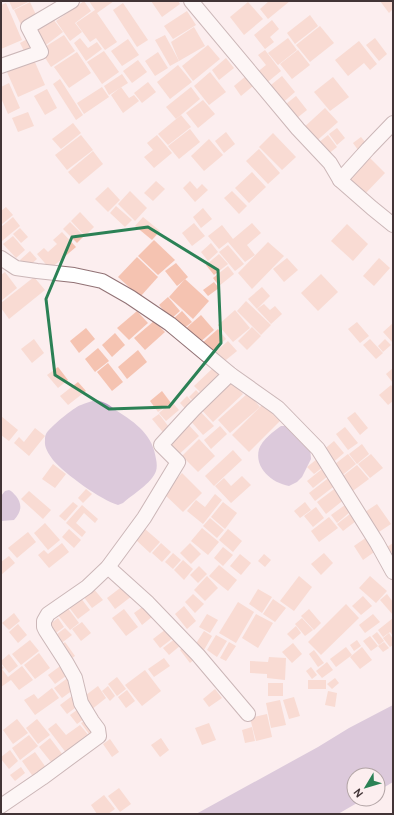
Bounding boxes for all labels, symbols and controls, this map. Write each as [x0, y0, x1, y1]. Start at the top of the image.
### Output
north arrow [346, 767, 386, 807]
text: N [351, 785, 367, 800]

